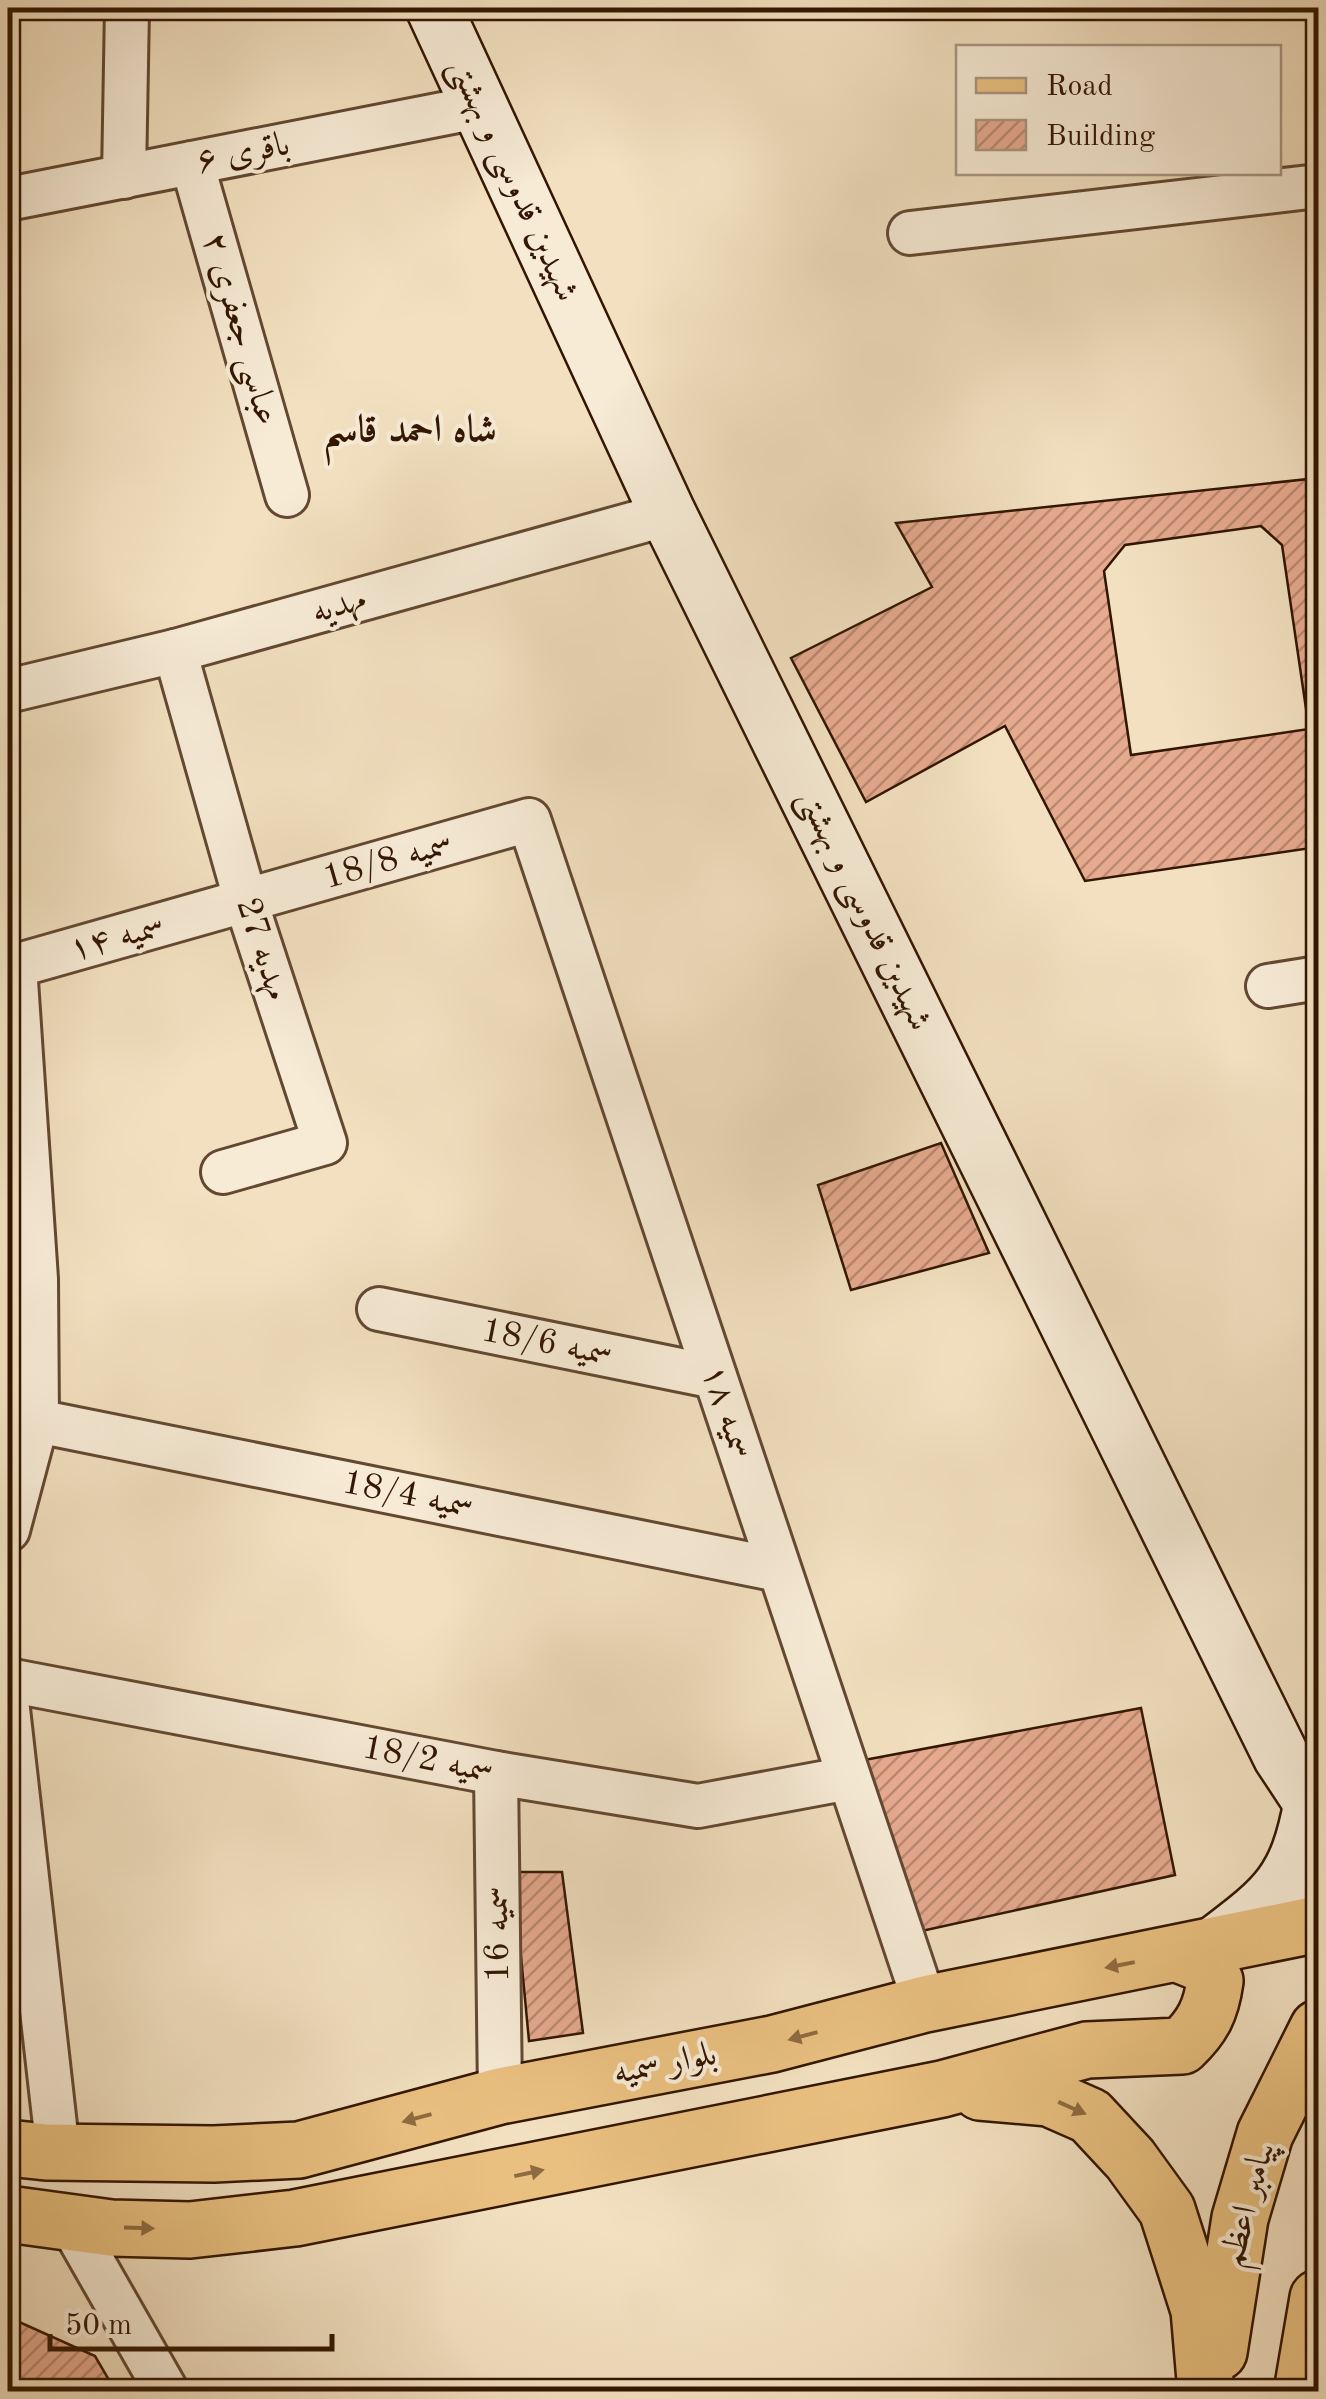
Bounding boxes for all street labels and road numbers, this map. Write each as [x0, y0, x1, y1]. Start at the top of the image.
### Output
street label: شهیدین قدوسی و بهشتی [437, 53, 585, 309]
street label: ۶ باقری [194, 127, 293, 181]
street label: عباسی جعفری ۲ [191, 229, 284, 431]
street label: مهدیه [308, 582, 371, 633]
street label: شهیدین قدوسی و بهشتی [786, 784, 938, 1038]
street label: سمیه 18/8 [319, 826, 457, 896]
street label: مهدیه 27 [226, 894, 295, 1005]
street label: سمیه ۱۴ [66, 909, 168, 967]
street label: سمیه 18/6 [479, 1313, 615, 1373]
street label: سمیه ۱۸ [695, 1360, 759, 1464]
street label: سمیه 18/4 [340, 1465, 476, 1525]
street label: سمیه 18/2 [360, 1730, 496, 1790]
street label: سمیه 16 [480, 1885, 516, 1983]
street label: بلوار سمیه [610, 2037, 720, 2092]
street label: پیامبر اعظم [1214, 2137, 1294, 2274]

